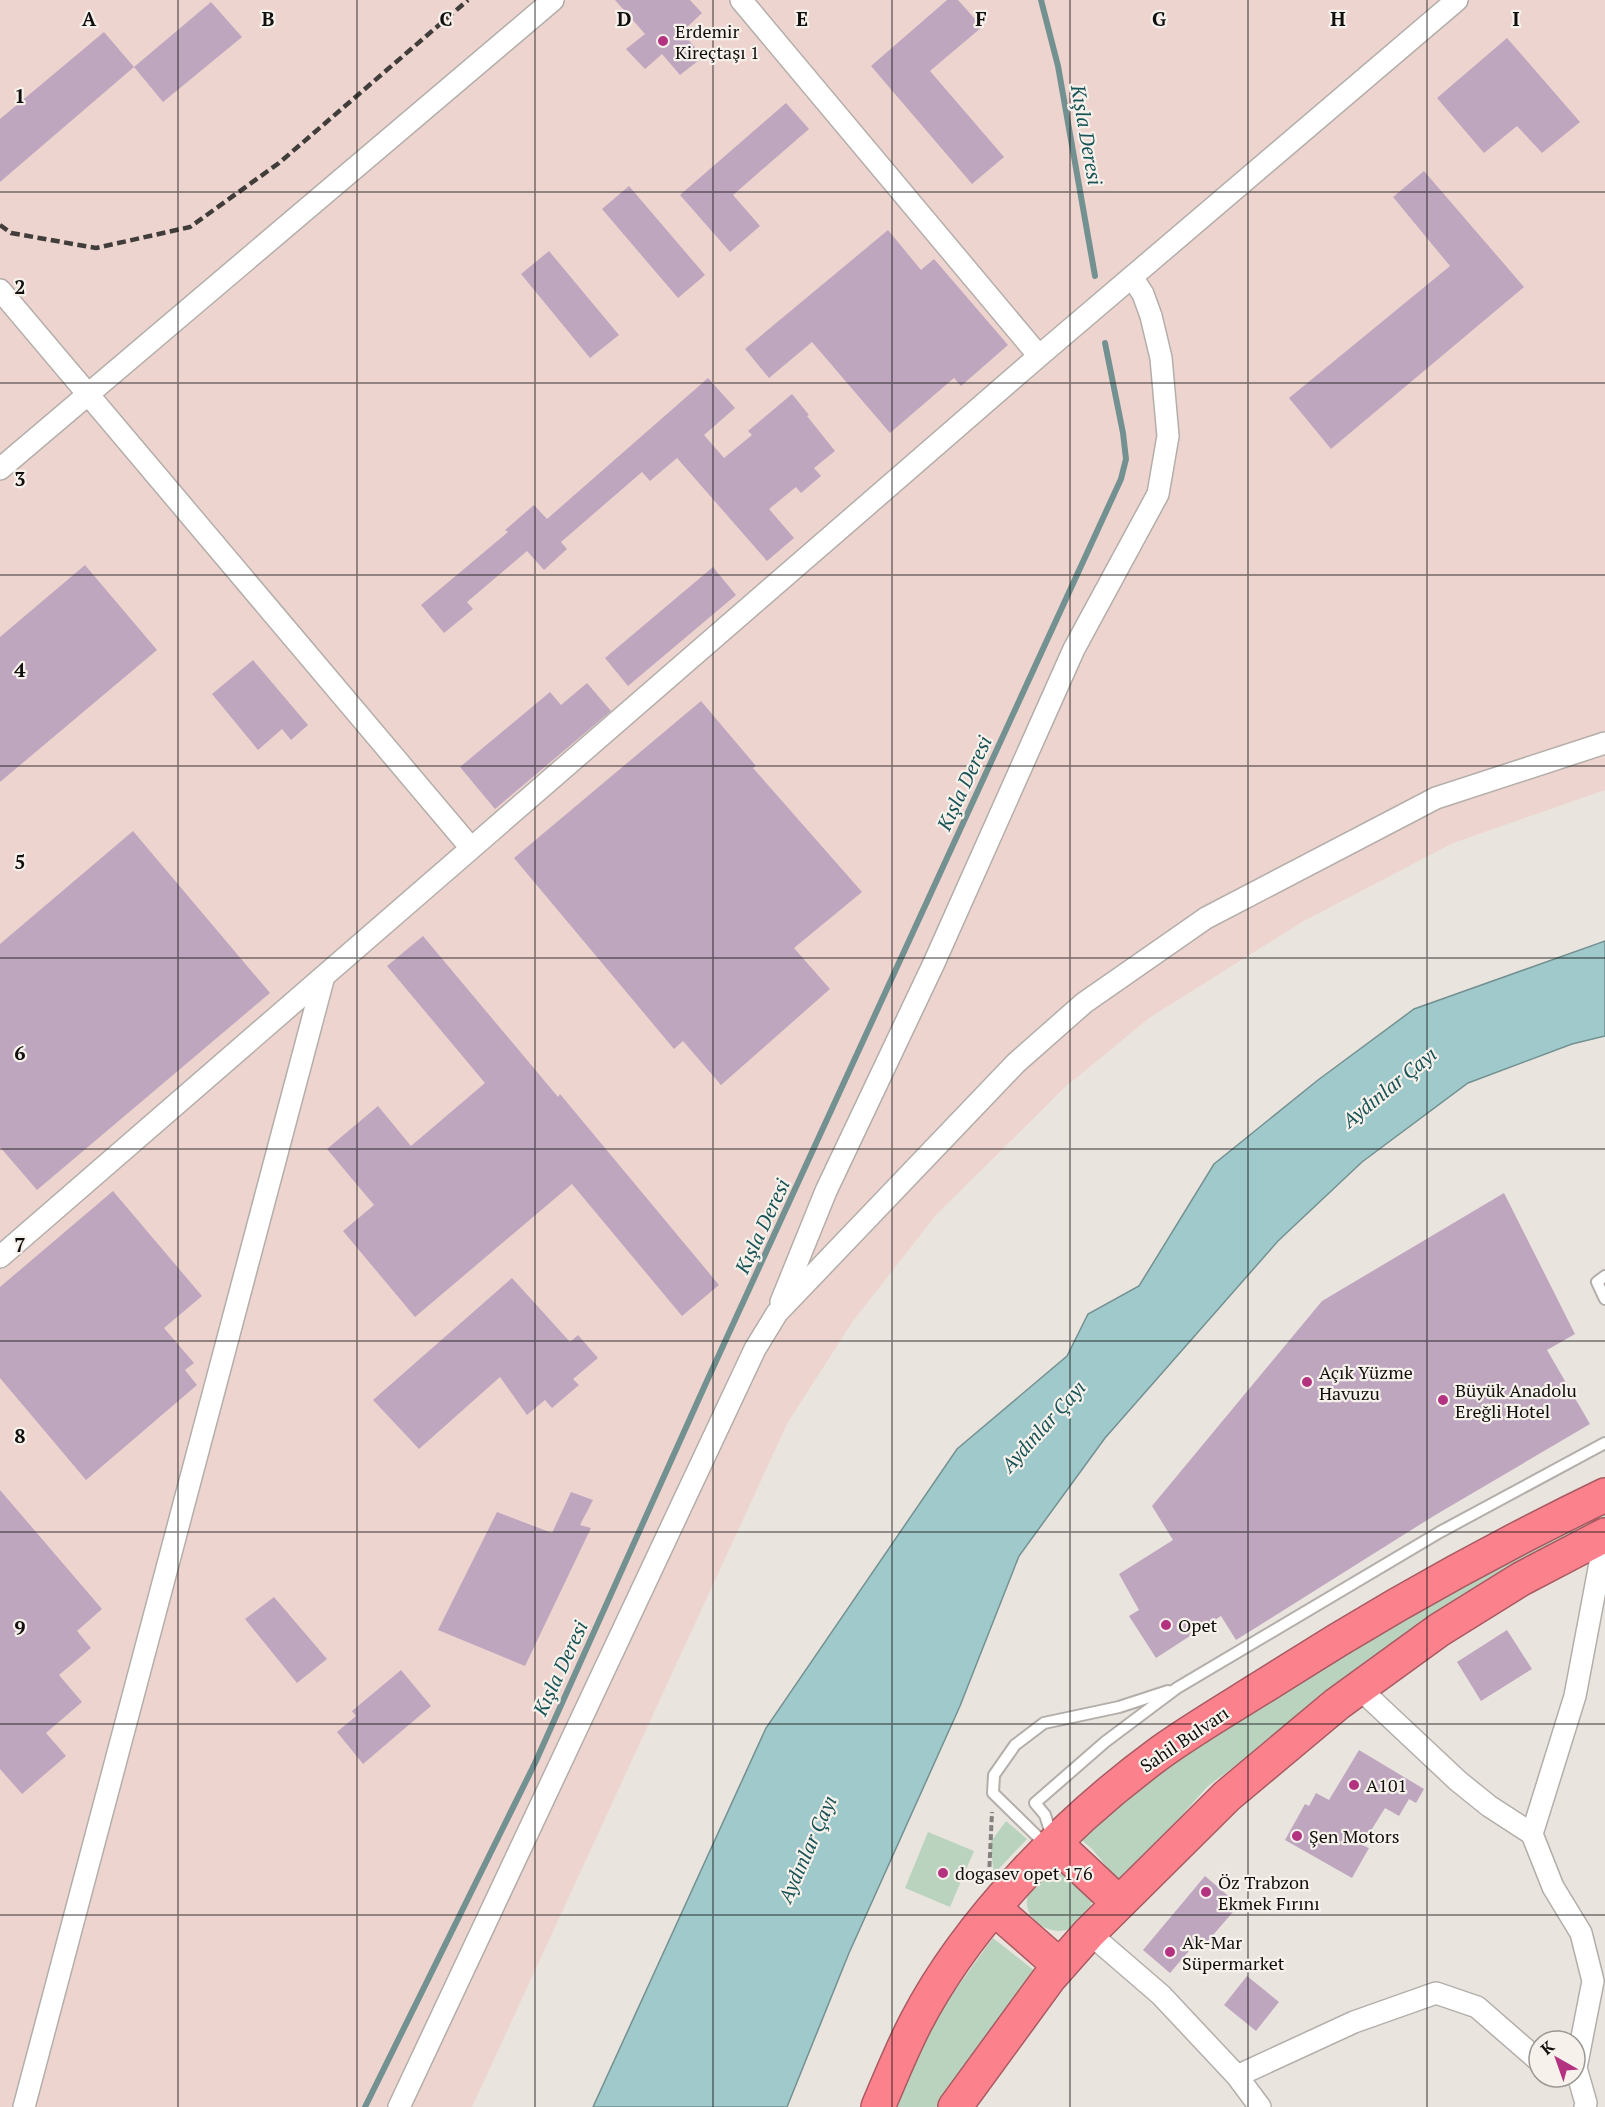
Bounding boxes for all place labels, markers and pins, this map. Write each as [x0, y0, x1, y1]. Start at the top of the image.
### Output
place label: Erdemir Kireçtaşı 1 [675, 19, 760, 64]
marker: Erdemir Kireçtaşı 1 [656, 34, 670, 48]
place label: Açık Yüzme Havuzu [1319, 1360, 1413, 1405]
marker: Açık Yüzme Havuzu [1300, 1375, 1314, 1389]
place label: Büyük Anadolu Ereğli Hotel [1455, 1378, 1577, 1423]
marker: Büyük Anadolu Ereğli Hotel [1436, 1393, 1450, 1407]
place label: Opet [1178, 1613, 1218, 1637]
marker: Opet [1159, 1618, 1173, 1632]
place label: A101 [1366, 1773, 1407, 1797]
marker: A101 [1347, 1778, 1361, 1792]
place label: Şen Motors [1309, 1824, 1399, 1848]
marker: Şen Motors [1290, 1829, 1304, 1843]
place label: dogasev opet 176 [955, 1861, 1093, 1885]
marker: dogasev opet 176 [936, 1866, 950, 1880]
place label: Öz Trabzon Ekmek Fırını [1218, 1870, 1320, 1915]
marker: Öz Trabzon Ekmek Fırını [1199, 1885, 1213, 1899]
place label: Ak-Mar Süpermarket [1182, 1930, 1285, 1975]
marker: Ak-Mar Süpermarket [1163, 1945, 1177, 1959]

